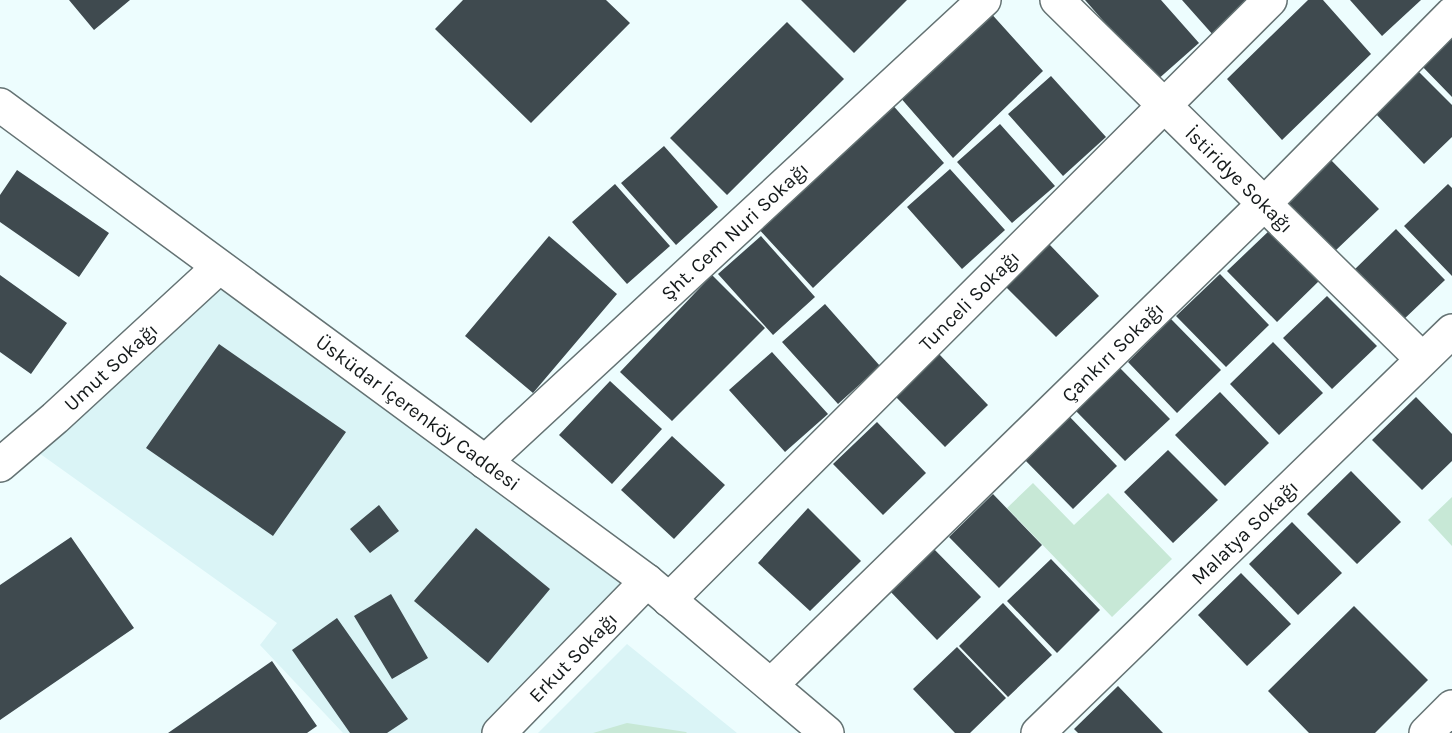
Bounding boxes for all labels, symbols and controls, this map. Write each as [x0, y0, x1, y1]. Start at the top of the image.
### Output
street label: İstiridye Sokağı [1181, 122, 1298, 237]
street label: Şht. Cem Nuri Sokağı [656, 157, 813, 305]
street label: Tunceli Sokağı [914, 246, 1024, 355]
street label: Çankırı Sokağı [1057, 297, 1168, 407]
street label: Umut Sokağı [59, 318, 162, 415]
street label: Üsküdar İçerenköy Caddesi [311, 330, 525, 495]
street label: Malatya Sokağı [1186, 475, 1303, 589]
street label: Erkut Sokağı [524, 607, 622, 707]

